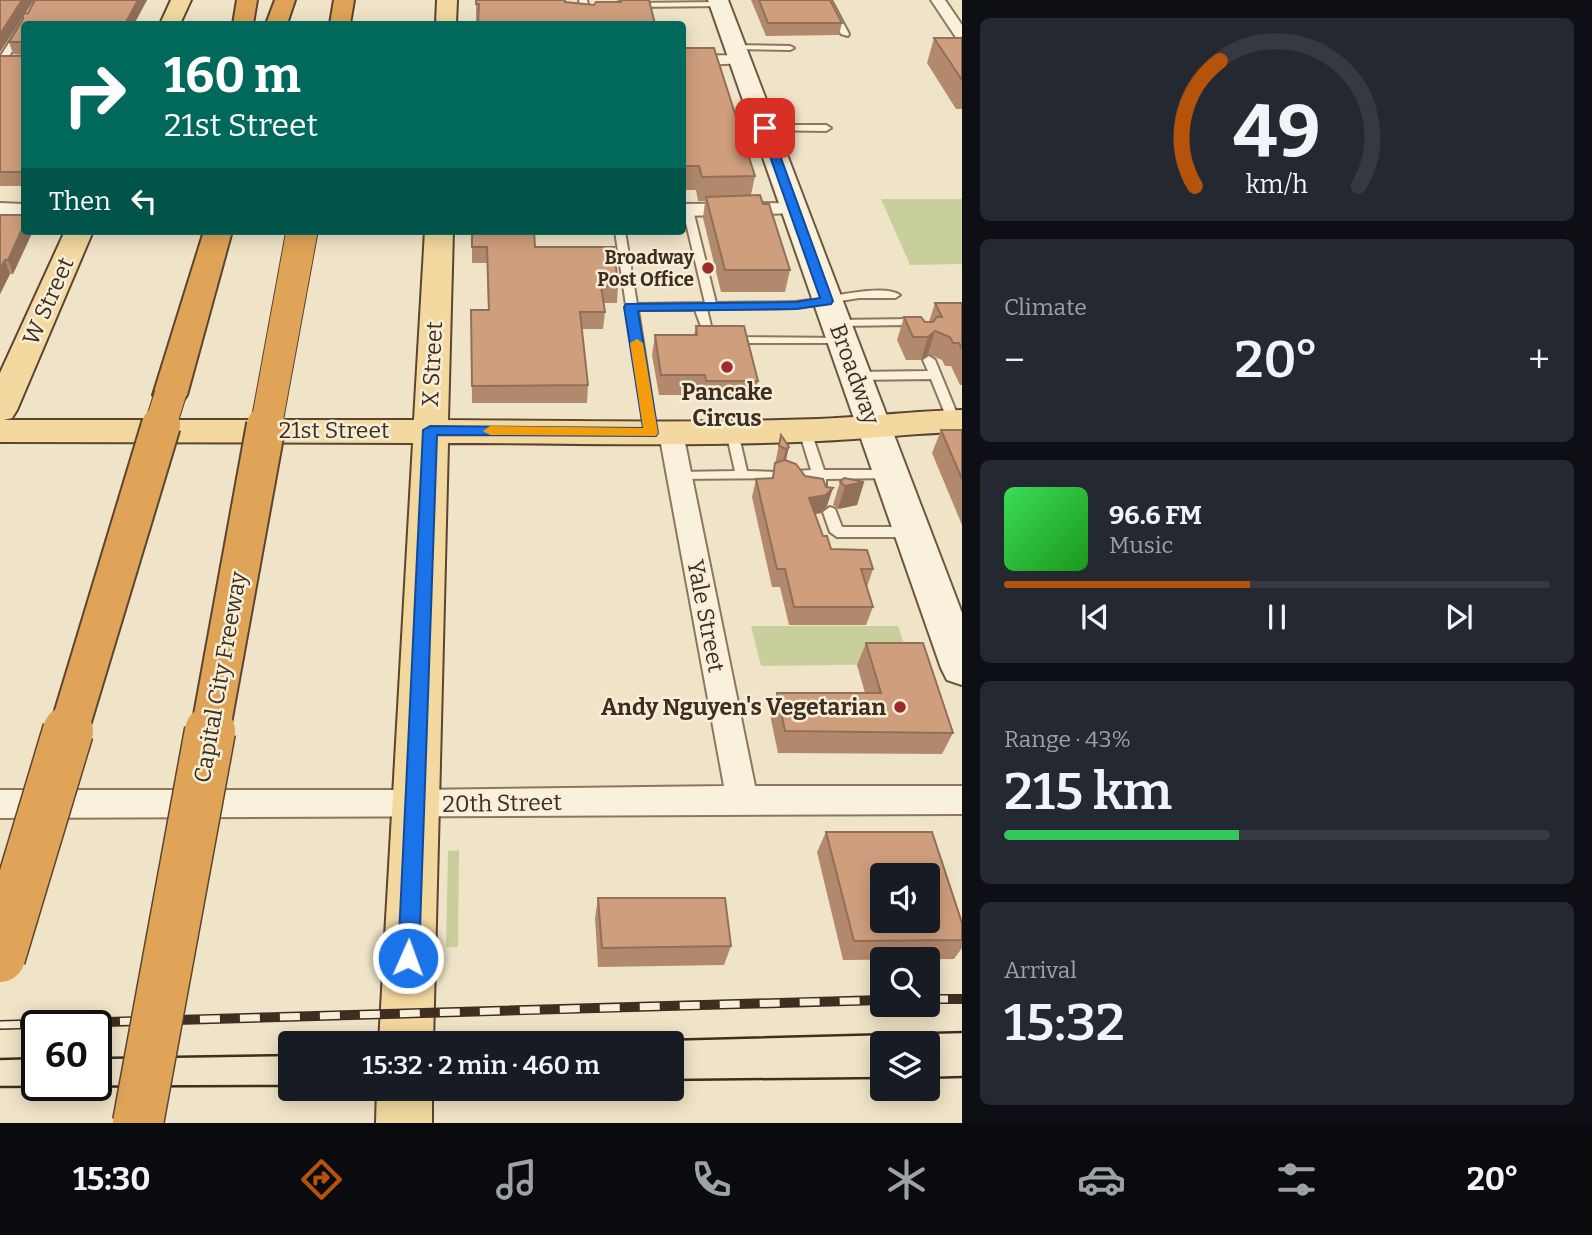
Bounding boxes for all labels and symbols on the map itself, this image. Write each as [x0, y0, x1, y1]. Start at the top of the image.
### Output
pin [735, 98, 795, 158]
place label: Broadway Post Office [597, 246, 694, 291]
street label: W Street [16, 253, 80, 349]
marker: Broadway Post Office [700, 260, 716, 276]
street label: Broadway [824, 320, 886, 429]
street label: X Street [416, 321, 448, 407]
marker: Pancake Circus [719, 359, 735, 375]
place label: Pancake Circus [681, 378, 773, 432]
street label: 21st Street [279, 416, 389, 444]
street label: Yale Street [681, 557, 731, 675]
street label: Capital City Freeway [188, 568, 253, 785]
place label: Andy Nguyen's Vegetarian [601, 693, 886, 721]
marker: Andy Nguyen's Vegetarian [892, 699, 908, 715]
street label: 20th Street [442, 788, 562, 818]
position arrow [371, 921, 445, 995]
speed limit sign: 60 [21, 1010, 112, 1101]

